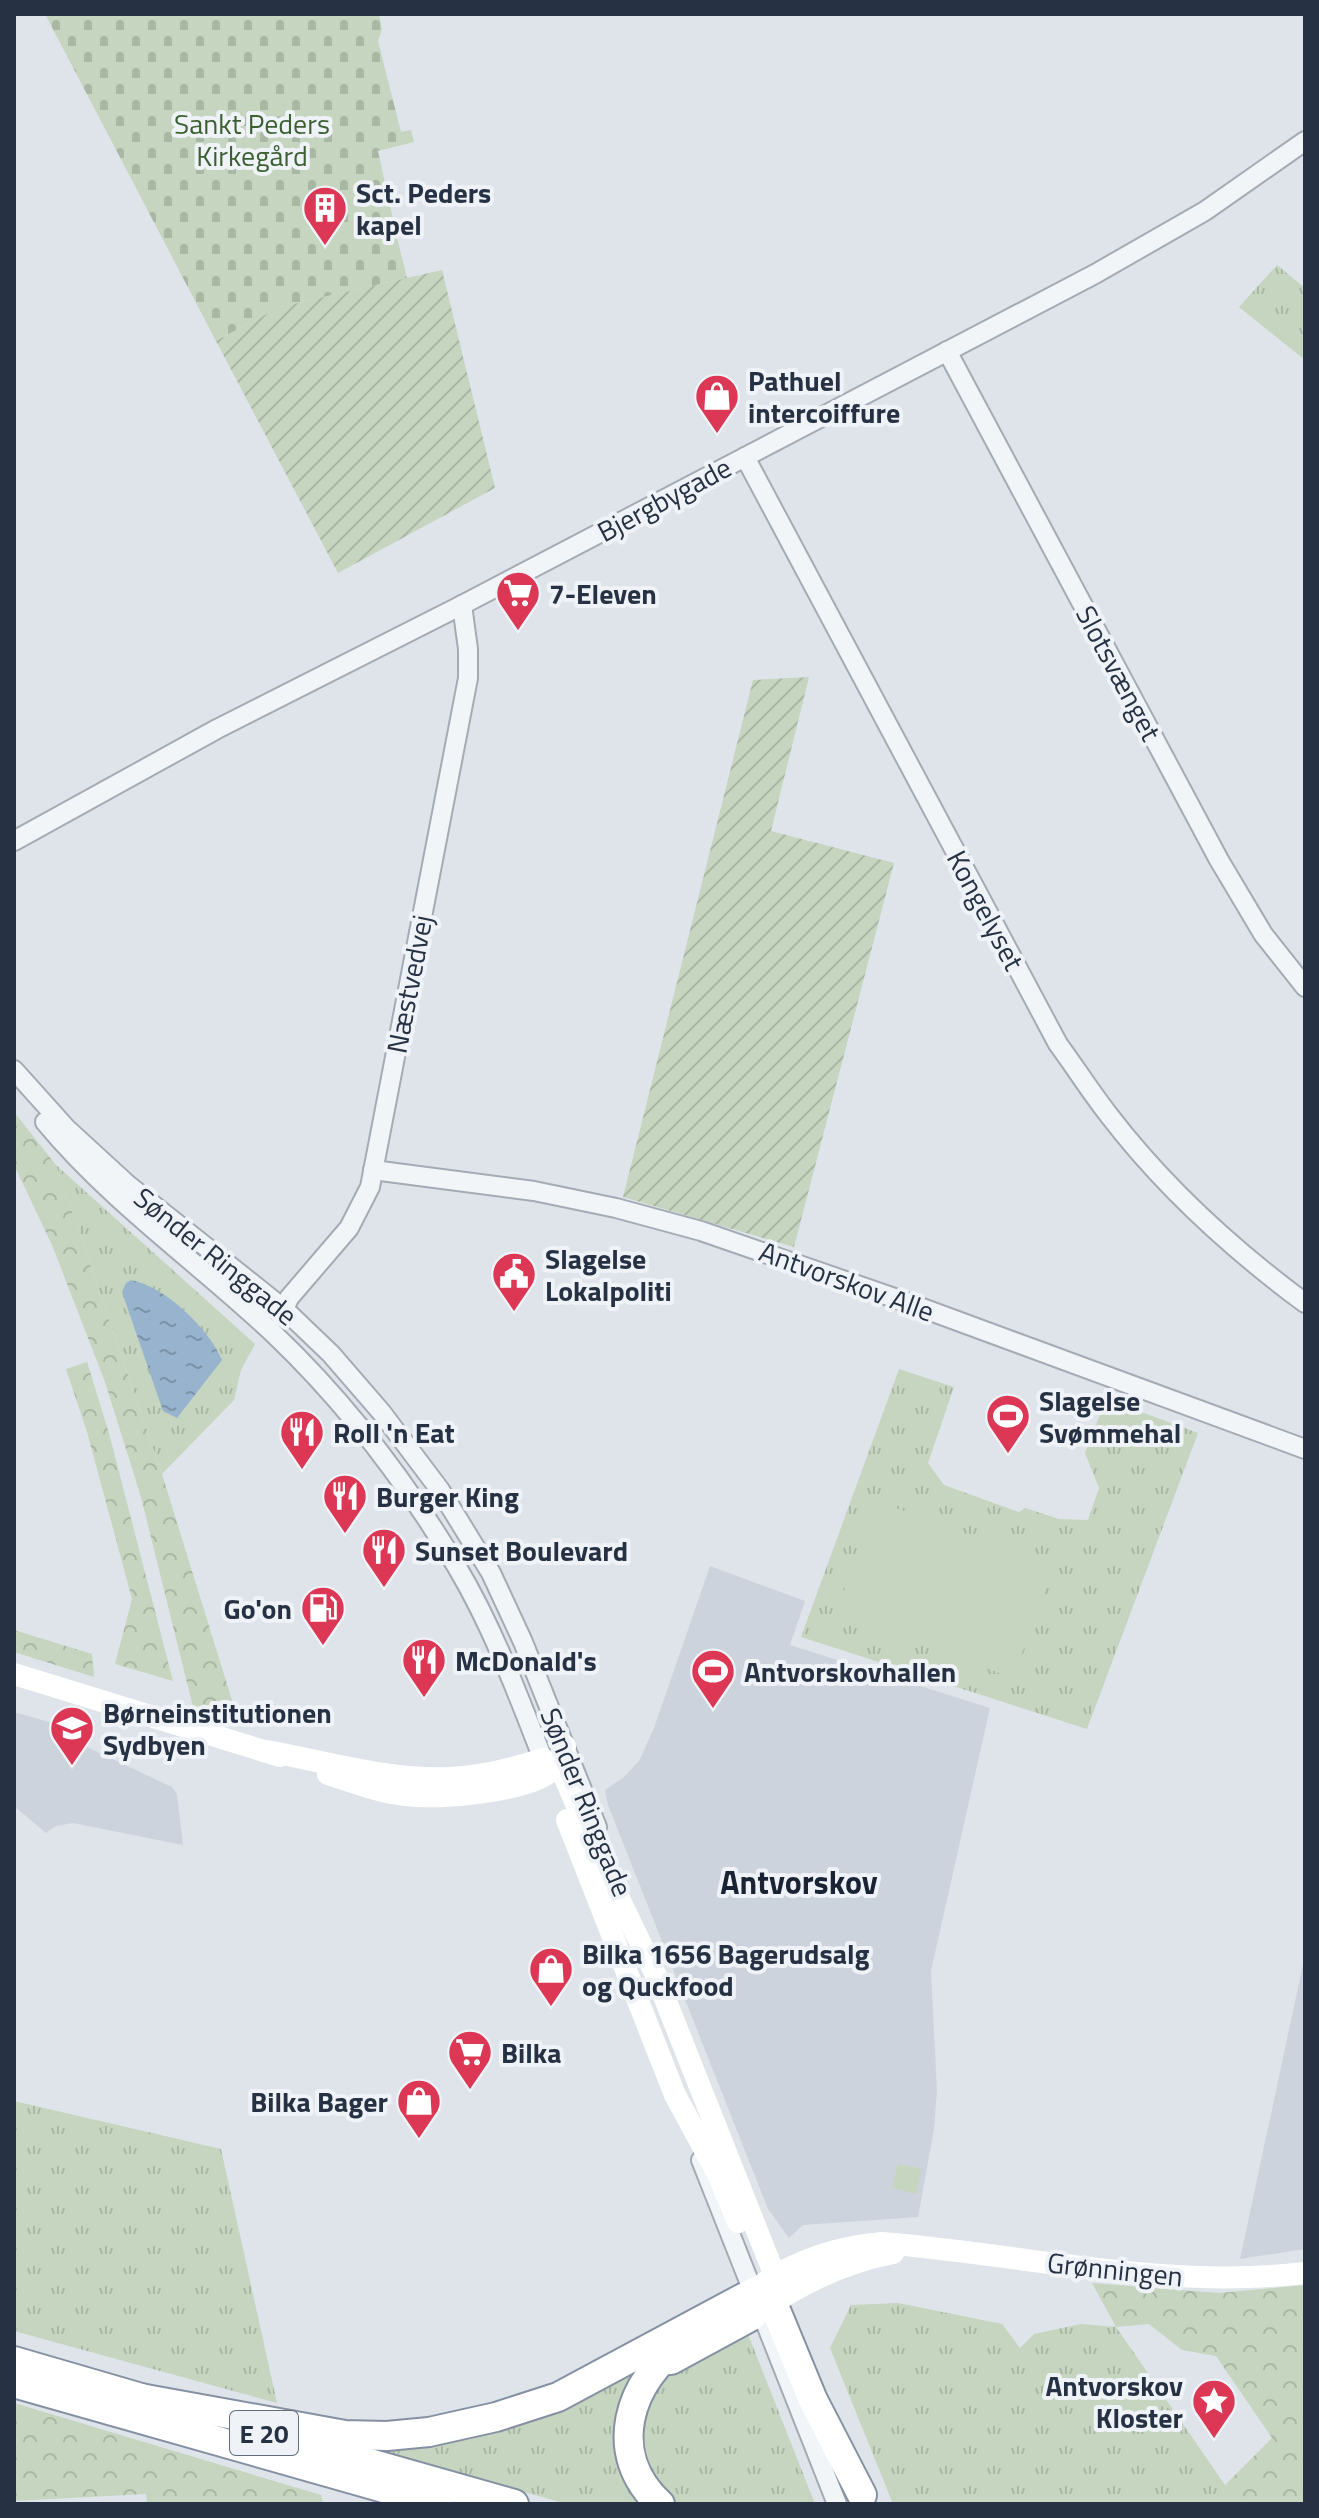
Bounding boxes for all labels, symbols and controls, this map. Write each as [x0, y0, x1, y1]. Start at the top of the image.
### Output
park label: Sankt Peders Kirkegård [174, 102, 330, 177]
place label: Sct. Peders kapel [356, 171, 491, 246]
building icon: Sct. Peders kapel [301, 184, 349, 247]
place label: Pathuel intercoiffure [748, 359, 900, 434]
shop icon: Pathuel intercoiffure [693, 372, 741, 435]
street label: Bjergbygade [589, 446, 739, 552]
supermarket icon: 7-Eleven [494, 569, 542, 632]
place label: 7-Eleven [549, 572, 657, 615]
street label: Slotsvænget [1065, 598, 1173, 749]
street label: Kongelyset [936, 842, 1036, 978]
street label: Næstvedvej [375, 911, 443, 1057]
street label: Sønder Ringgade [125, 1176, 307, 1336]
street label: Antvorskov Alle [754, 1229, 940, 1333]
place label: Slagelse Lokalpoliti [545, 1237, 672, 1312]
public building icon: Slagelse Lokalpoliti [490, 1250, 538, 1313]
place label: Slagelse Svømmehal [1039, 1379, 1181, 1454]
sports icon: Slagelse Svømmehal [984, 1392, 1032, 1455]
restaurant icon: Roll 'n Eat [278, 1408, 326, 1471]
place label: Roll 'n Eat [333, 1411, 455, 1454]
restaurant icon: Burger King [321, 1472, 369, 1535]
place label: Burger King [376, 1475, 519, 1518]
restaurant icon: Sunset Boulevard [360, 1526, 408, 1589]
place label: Sunset Boulevard [415, 1529, 628, 1572]
fuel station icon: Go'on [299, 1584, 347, 1647]
place label: Go'on [224, 1587, 292, 1630]
restaurant icon: McDonald's [400, 1636, 448, 1699]
place label: McDonald's [455, 1639, 597, 1682]
sports icon: Antvorskovhallen [689, 1647, 737, 1710]
place label: Antvorskovhallen [744, 1650, 956, 1693]
place label: Børneinstitutionen Sydbyen [103, 1691, 332, 1766]
street label: Sønder Ringgade [530, 1701, 644, 1903]
school or university icon: Børneinstitutionen Sydbyen [48, 1704, 96, 1767]
district label: Antvorskov [720, 1858, 878, 1906]
place label: Bilka 1656 Bagerudsalg og Quckfood [582, 1932, 870, 2007]
shop icon: Bilka 1656 Bagerudsalg og Quckfood [527, 1945, 575, 2008]
supermarket icon: Bilka [446, 2028, 494, 2091]
place label: Bilka [501, 2031, 562, 2074]
shop icon: Bilka Bager [395, 2077, 443, 2140]
place label: Bilka Bager [250, 2080, 388, 2123]
street label: Grønningen [1045, 2240, 1185, 2298]
place label: Antvorskov Kloster [1045, 2364, 1183, 2439]
place icon: Antvorskov Kloster [1190, 2377, 1238, 2440]
road number: E 20 [230, 2411, 298, 2455]

